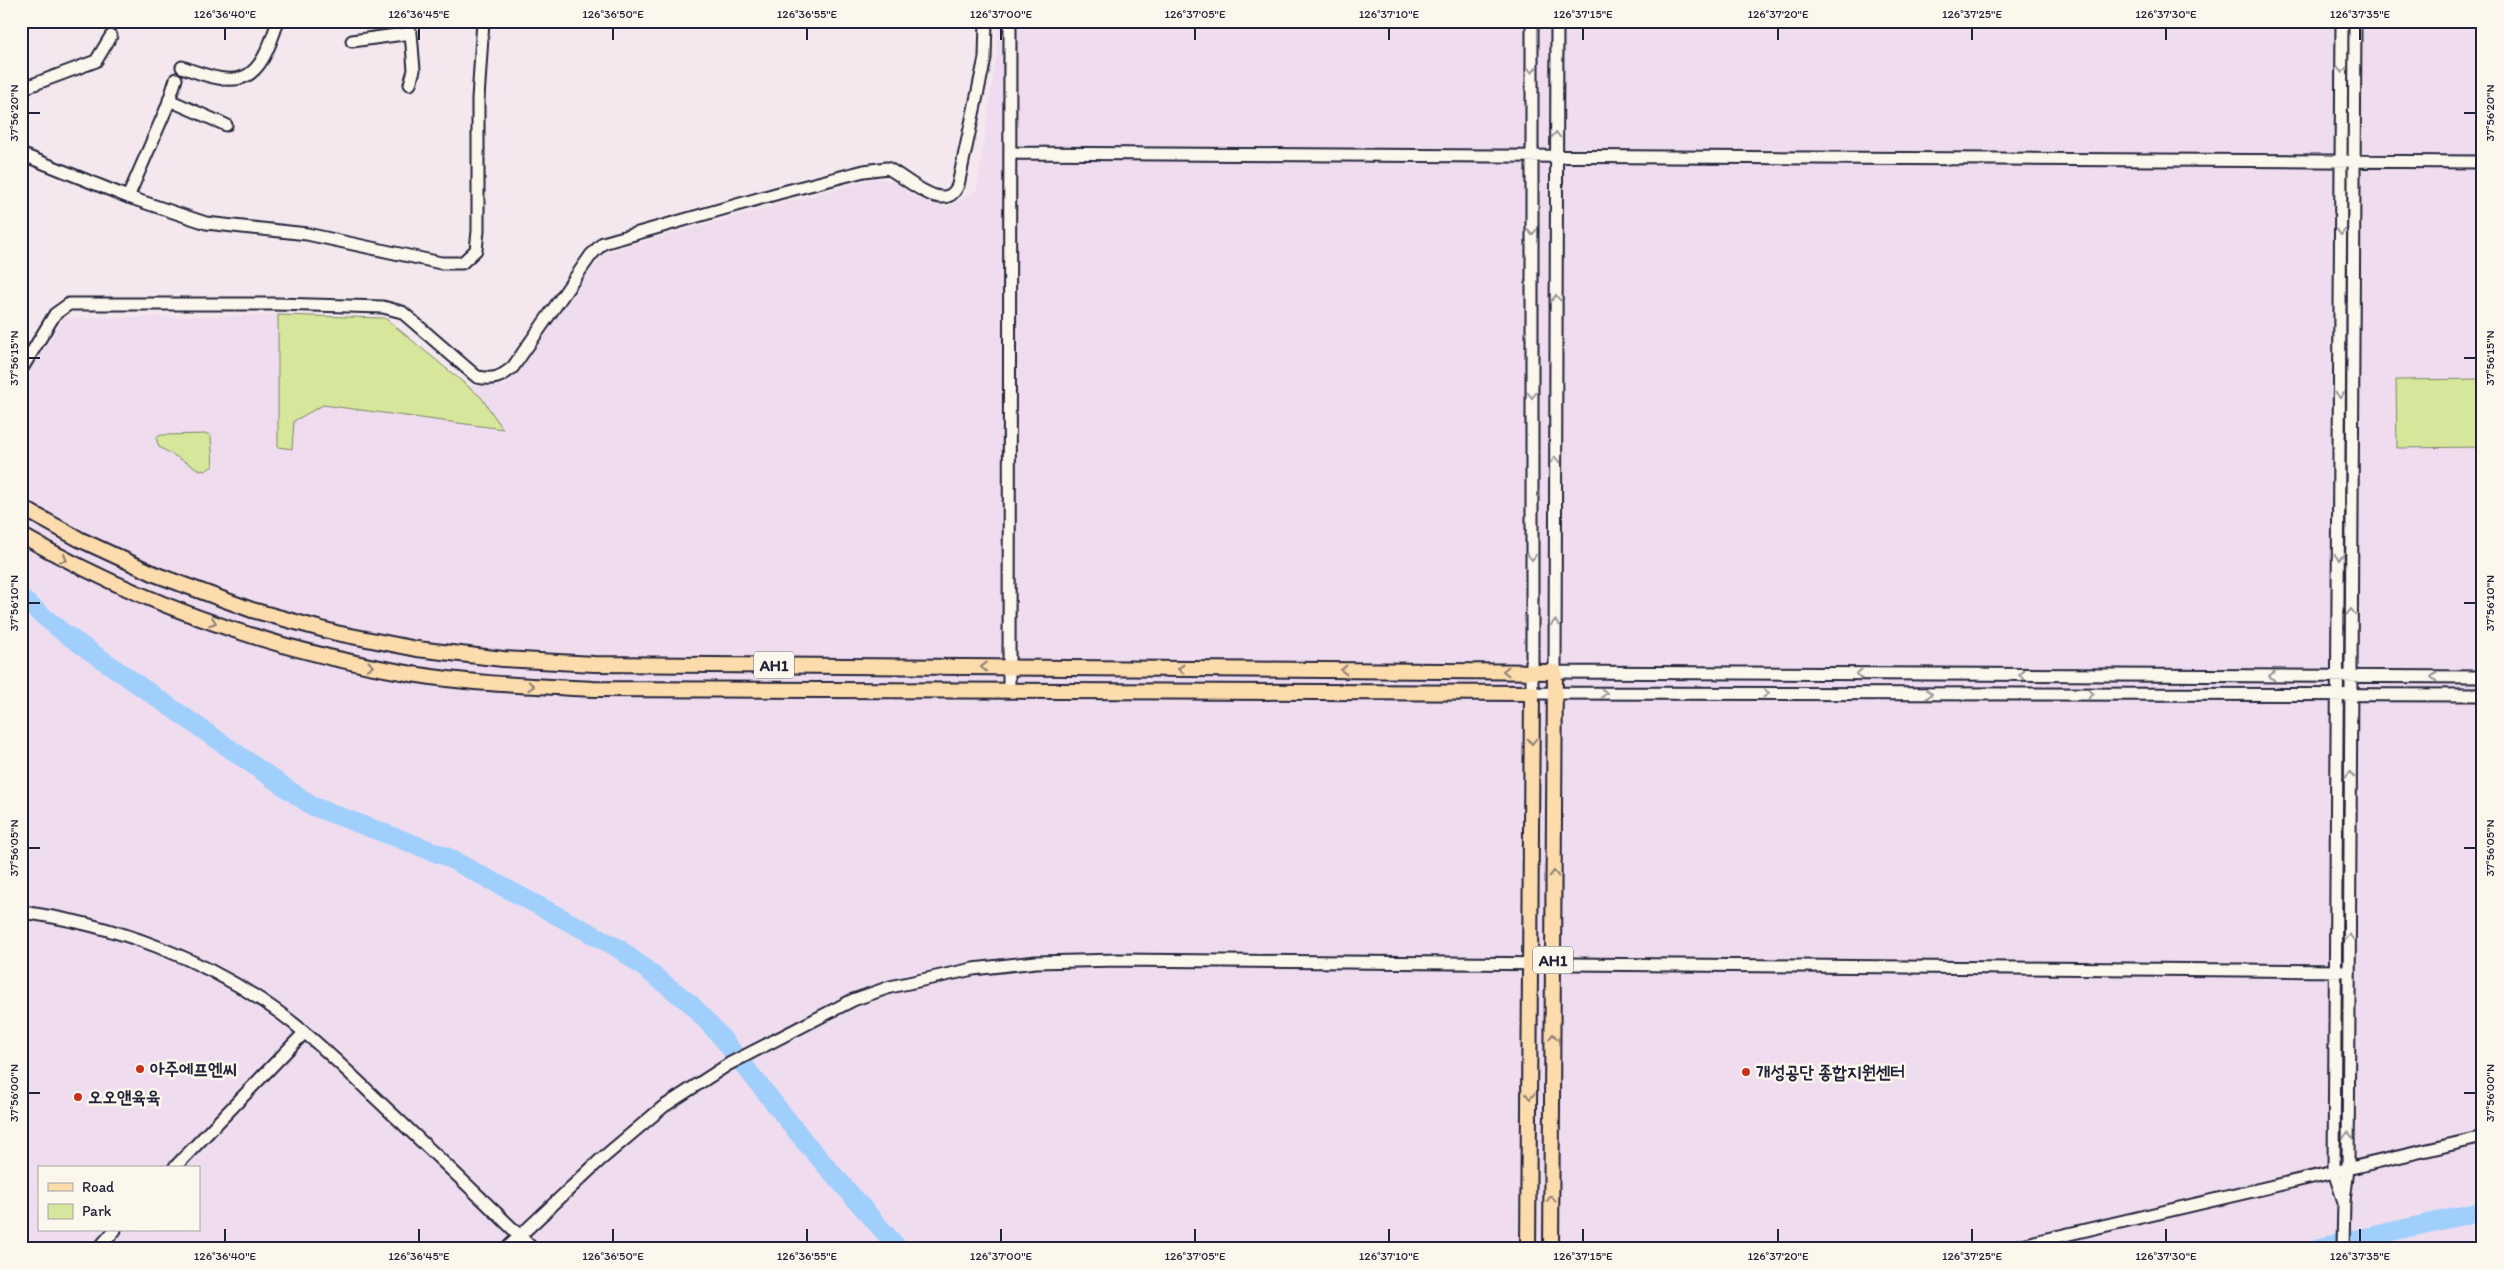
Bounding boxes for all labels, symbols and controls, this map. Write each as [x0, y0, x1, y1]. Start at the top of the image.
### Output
text: 126°36'40"E [194, 7, 257, 21]
text: 126°36'45"E [388, 7, 450, 21]
text: 126°36'50"E [582, 7, 644, 21]
text: 126°36'55"E [777, 7, 838, 21]
text: 126°37'00"E [970, 7, 1033, 21]
text: 126°37'05"E [1164, 7, 1226, 21]
text: 126°37'10"E [1359, 7, 1420, 21]
text: 126°37'15"E [1553, 7, 1613, 21]
text: 126°37'20"E [1747, 7, 1809, 21]
text: 126°37'25"E [1942, 7, 2002, 21]
text: 126°37'30"E [2135, 7, 2197, 21]
text: 126°37'35"E [2330, 7, 2391, 21]
one-way arrow [1527, 66, 1537, 74]
one-way arrow [2337, 66, 2347, 74]
text: 37°56'20"N [7, 84, 21, 142]
text: 37°56'20"N [2483, 84, 2497, 142]
one-way arrow [1551, 131, 1561, 139]
one-way arrow [1527, 229, 1537, 237]
one-way arrow [2336, 229, 2346, 237]
one-way arrow [1551, 294, 1561, 302]
text: 37°56'15"N [7, 330, 21, 386]
text: 37°56'15"N [2483, 330, 2497, 386]
one-way arrow [1527, 392, 1537, 399]
one-way arrow [2335, 392, 2345, 399]
one-way arrow [1550, 456, 1561, 464]
one-way arrow [58, 553, 67, 563]
one-way arrow [1527, 554, 1537, 562]
one-way arrow [2334, 554, 2344, 562]
text: 37°56'10"N [7, 575, 21, 631]
text: 37°56'10"N [2483, 575, 2497, 631]
one-way arrow [2346, 608, 2357, 616]
one-way arrow [208, 616, 217, 626]
one-way arrow [1550, 619, 1560, 626]
road number: AH1 [754, 652, 794, 678]
one-way arrow [365, 660, 374, 670]
one-way arrow [979, 662, 987, 672]
one-way arrow [1177, 664, 1184, 674]
one-way arrow [1339, 665, 1347, 675]
one-way arrow [1502, 666, 1510, 676]
one-way arrow [1855, 669, 1862, 679]
one-way arrow [2017, 669, 2025, 680]
one-way arrow [2267, 671, 2275, 681]
one-way arrow [2430, 672, 2438, 682]
one-way arrow [527, 681, 535, 692]
one-way arrow [1600, 688, 1608, 698]
one-way arrow [1762, 688, 1770, 698]
one-way arrow [1925, 689, 1933, 699]
one-way arrow [2088, 689, 2095, 699]
one-way arrow [1527, 738, 1537, 746]
one-way arrow [2345, 771, 2356, 779]
text: 37°56'05"N [7, 819, 21, 877]
text: 37°56'05"N [2483, 819, 2497, 877]
one-way arrow [1549, 870, 1559, 878]
one-way arrow [2344, 933, 2355, 941]
road number: AH1 [1533, 946, 1573, 974]
one-way arrow [1547, 1032, 1558, 1040]
place label: 아주에프엔씨 [150, 1058, 237, 1080]
place label: 개성공단 종합지원센터 [1756, 1061, 1905, 1083]
marker: 아주에프엔씨 [134, 1063, 146, 1075]
text: 37°56'00"N [7, 1064, 21, 1122]
text: 37°56'00"N [2483, 1064, 2497, 1122]
marker: 개성공단 종합지원센터 [1740, 1066, 1752, 1078]
place label: 오오앤육육 [88, 1086, 160, 1108]
marker: 오오앤육육 [72, 1091, 84, 1103]
one-way arrow [1524, 1093, 1535, 1101]
one-way arrow [2343, 1131, 2353, 1138]
legend [38, 1166, 200, 1232]
text: Road [82, 1178, 115, 1196]
one-way arrow [1546, 1195, 1557, 1203]
text: Park [82, 1202, 112, 1220]
text: 126°36'40"E [194, 1249, 257, 1263]
text: 126°36'45"E [388, 1249, 450, 1263]
text: 126°36'50"E [582, 1249, 644, 1263]
text: 126°36'55"E [777, 1249, 838, 1263]
text: 126°37'00"E [970, 1249, 1033, 1263]
text: 126°37'05"E [1164, 1249, 1226, 1263]
text: 126°37'10"E [1359, 1249, 1420, 1263]
text: 126°37'15"E [1553, 1249, 1613, 1263]
text: 126°37'20"E [1747, 1249, 1809, 1263]
text: 126°37'25"E [1942, 1249, 2002, 1263]
text: 126°37'30"E [2135, 1249, 2197, 1263]
text: 126°37'35"E [2330, 1249, 2391, 1263]

